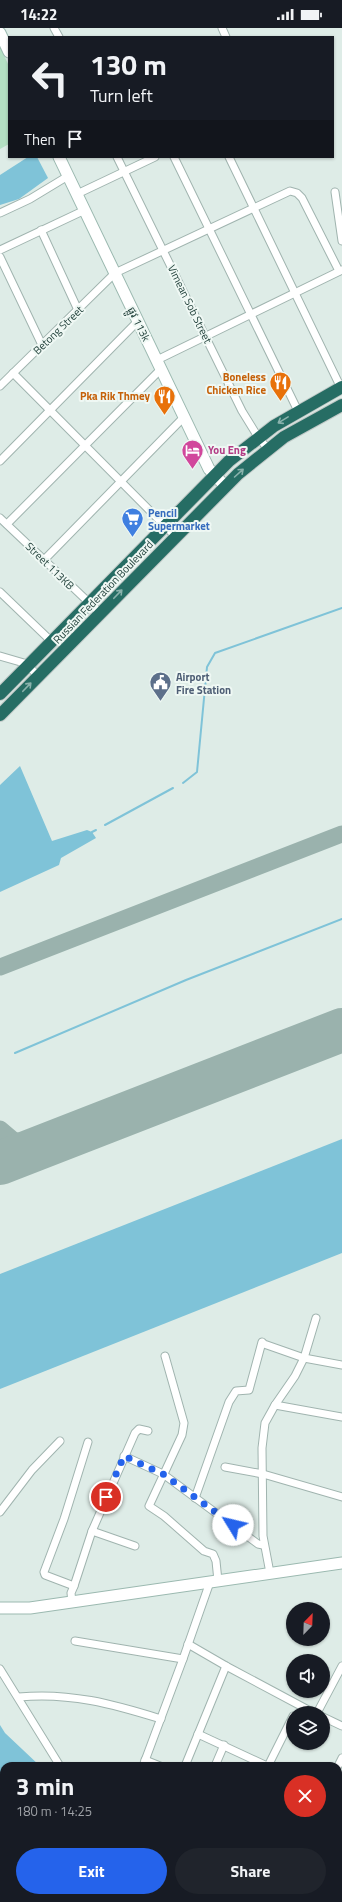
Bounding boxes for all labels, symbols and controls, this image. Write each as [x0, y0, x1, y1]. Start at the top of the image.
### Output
text: 14:22 [20, 3, 57, 26]
text: 130 m [90, 43, 167, 86]
icon: left [24, 52, 76, 104]
text: Turn left [90, 82, 153, 109]
text: Then [24, 128, 56, 151]
icon: arrive [64, 128, 86, 150]
street label: Vimean Sob Street [164, 262, 216, 346]
street label: Betong Street [29, 302, 87, 358]
street label: ផ្លូវ 113k [122, 304, 155, 346]
place label: Boneless Chicken Rice [206, 369, 266, 398]
restaurant icon: Boneless Chicken Rice [268, 370, 294, 403]
restaurant icon: Pka Rik Thmey [152, 383, 178, 416]
place label: Pka Rik Thmey [80, 388, 150, 404]
one-way arrow [277, 416, 289, 424]
hotel icon: You Eng [180, 437, 206, 470]
place label: You Eng [208, 442, 246, 458]
one-way arrow [234, 468, 245, 477]
place label: Pencil Supermarket [148, 505, 210, 534]
supermarket icon: Pencil Supermarket [119, 506, 145, 539]
street label: Russian Federation Boulevard [49, 537, 157, 647]
street label: Street 113KB [22, 539, 78, 594]
one-way arrow [113, 589, 123, 599]
place label: Airport Fire Station [176, 669, 231, 698]
public building icon: Airport Fire Station [147, 670, 173, 703]
one-way arrow [22, 682, 32, 692]
pin [89, 1480, 123, 1514]
icon: arrive [95, 1486, 117, 1508]
position arrow [212, 1504, 254, 1546]
north arrow [286, 1602, 330, 1646]
map controls [286, 1602, 330, 1750]
button: sound [286, 1654, 330, 1698]
button: layers [286, 1706, 330, 1750]
text: 3 min [16, 1768, 74, 1804]
button: close [284, 1775, 326, 1817]
text: 180 m · 14:25 [16, 1801, 92, 1821]
button: Exit [16, 1848, 167, 1894]
button: Share [175, 1848, 326, 1894]

